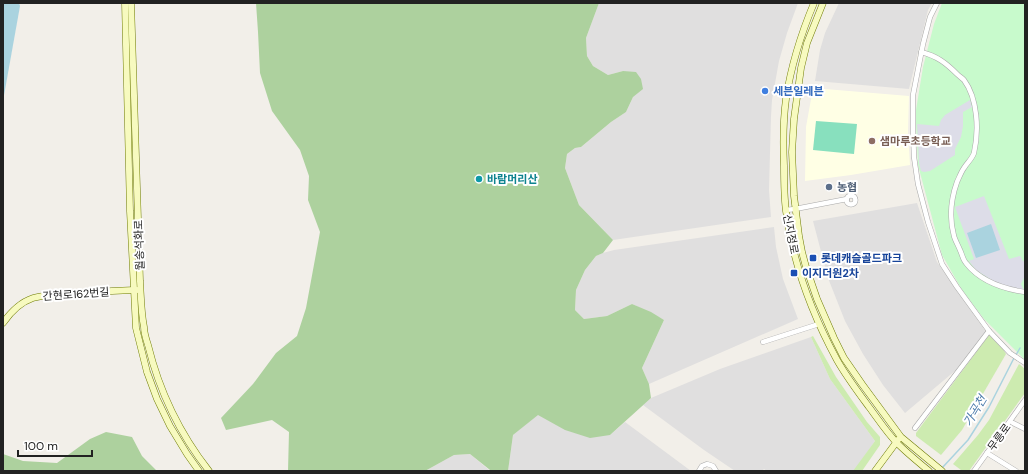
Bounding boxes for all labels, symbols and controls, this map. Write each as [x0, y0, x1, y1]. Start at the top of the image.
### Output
place label: 세븐일레븐 [773, 84, 824, 98]
marker: 세븐일레븐 [760, 86, 770, 96]
place label: 샘마루초등학교 [880, 134, 951, 148]
marker: 샘마루초등학교 [867, 136, 877, 146]
place label: 바람머리산 [487, 172, 538, 186]
marker: 바람머리산 [474, 174, 484, 184]
place label: 농협 [837, 180, 857, 194]
marker: 농협 [824, 182, 834, 192]
street label: 신지정로 [780, 213, 802, 255]
street label: 월송석화로 [131, 219, 147, 271]
place label: 롯데캐슬골드파크 [821, 251, 902, 265]
marker: 롯데캐슬골드파크 [808, 253, 818, 263]
place label: 이지더원2차 [802, 266, 859, 280]
marker: 이지더원2차 [789, 268, 799, 278]
street label: 간현로162번길 [42, 285, 110, 303]
water label: 가곡천 [960, 391, 991, 429]
street label: 무릉로 [984, 421, 1014, 453]
scale bar [18, 432, 92, 458]
text: 100 m [24, 438, 58, 454]

